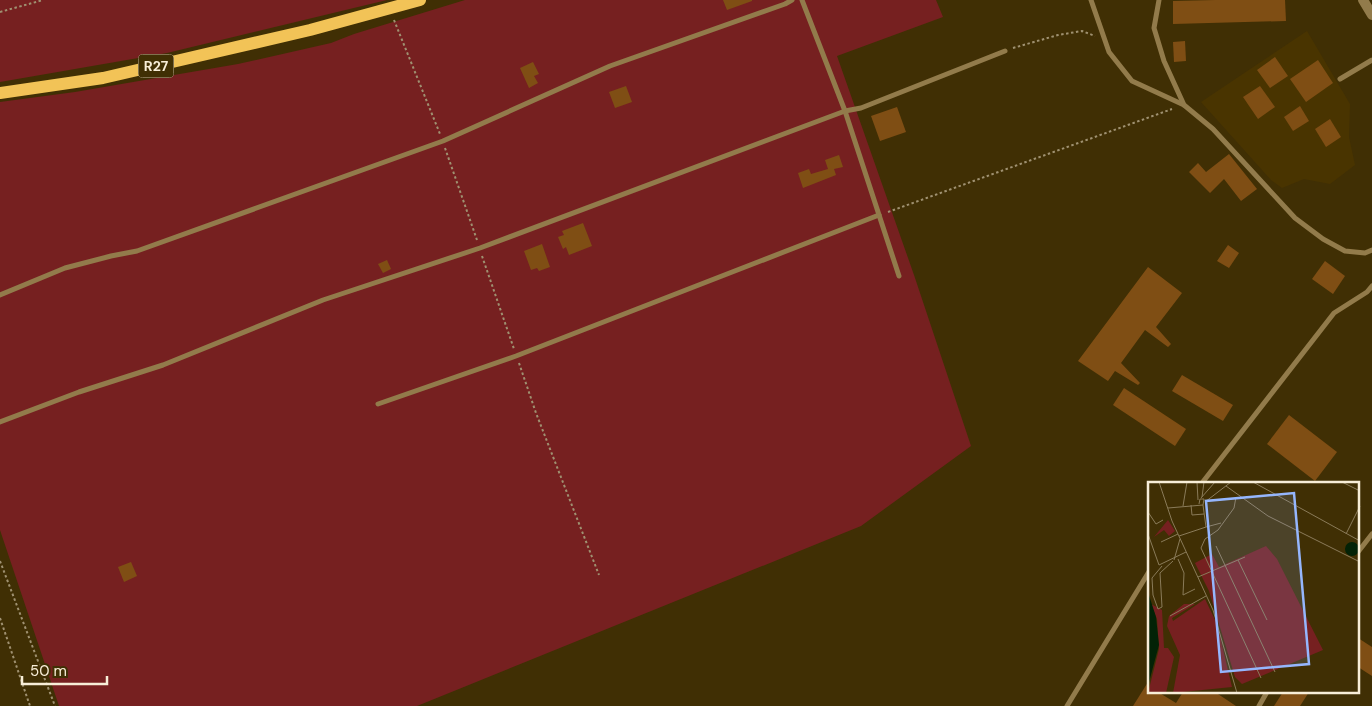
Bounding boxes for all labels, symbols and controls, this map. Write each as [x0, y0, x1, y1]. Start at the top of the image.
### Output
road number: R27 [138, 54, 174, 78]
inset map [1148, 482, 1360, 694]
scale bar [22, 654, 108, 686]
text: 50 m [30, 661, 67, 681]

